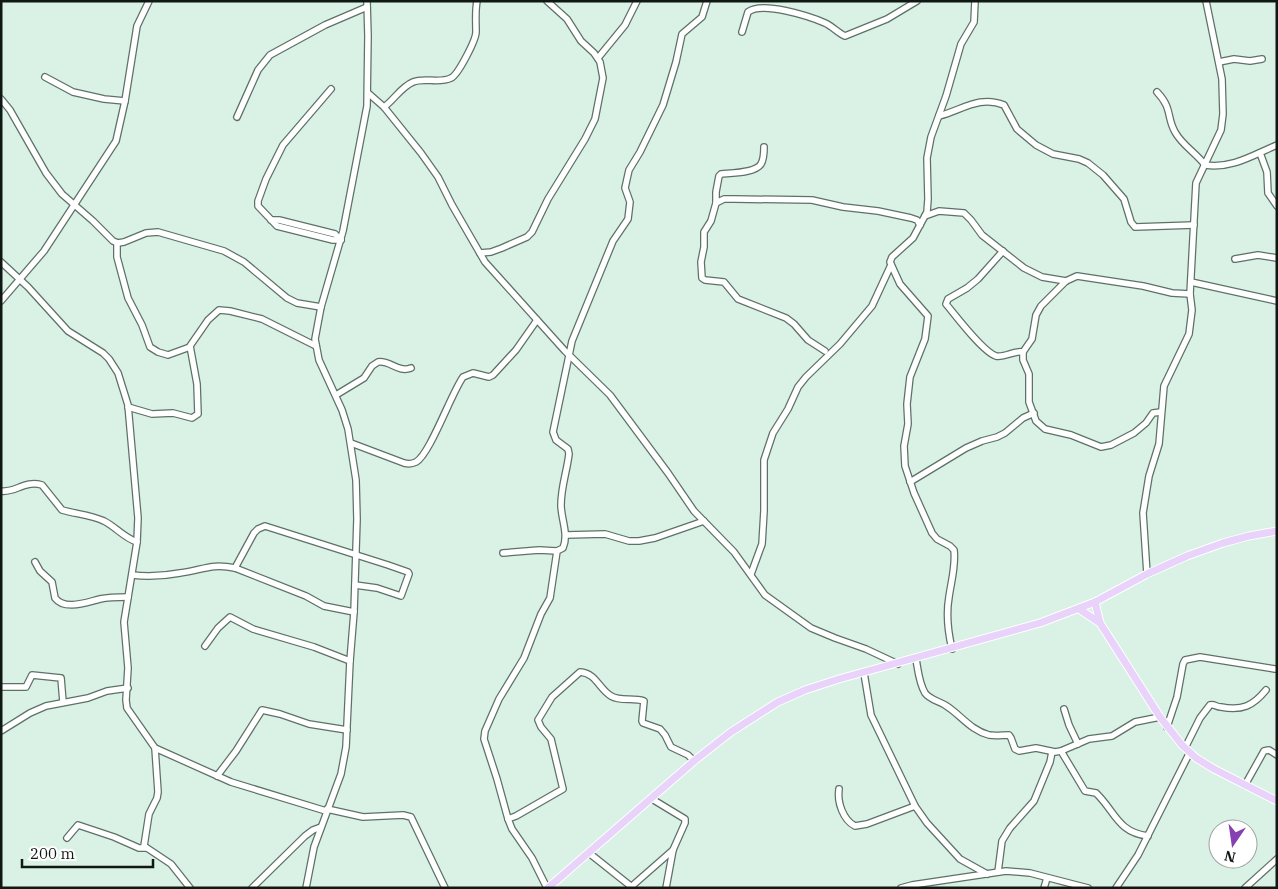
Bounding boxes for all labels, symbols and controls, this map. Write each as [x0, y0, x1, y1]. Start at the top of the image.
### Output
north arrow [1208, 819, 1258, 869]
scale bar [22, 836, 154, 868]
text: 200 m [30, 844, 75, 863]
text: N [1223, 847, 1237, 867]

